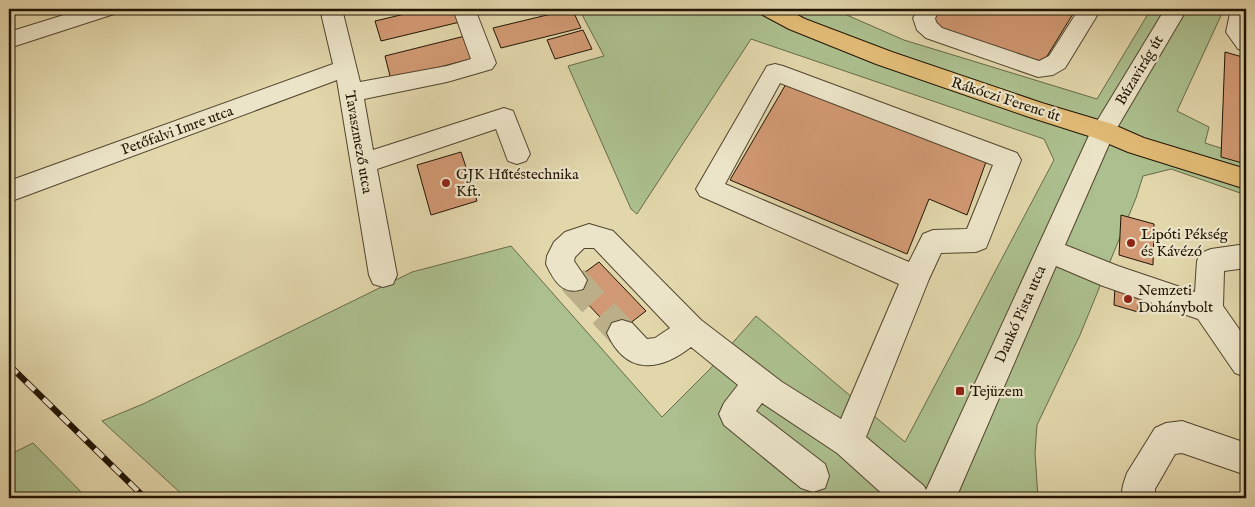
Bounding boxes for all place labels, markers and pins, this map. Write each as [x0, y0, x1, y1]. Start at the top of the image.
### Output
place label: GJK Hűtéstechnika Kft. [456, 165, 579, 201]
marker: GJK Hűtéstechnika Kft. [440, 177, 452, 189]
place label: Lipóti Pékség és Kávézó [1141, 225, 1229, 261]
marker: Lipóti Pékség és Kávézó [1125, 237, 1137, 249]
place label: Nemzeti Dohánybolt [1138, 281, 1213, 317]
marker: Nemzeti Dohánybolt [1122, 293, 1134, 305]
place label: Tejüzem [970, 382, 1024, 401]
marker: Tejüzem [954, 385, 966, 397]

